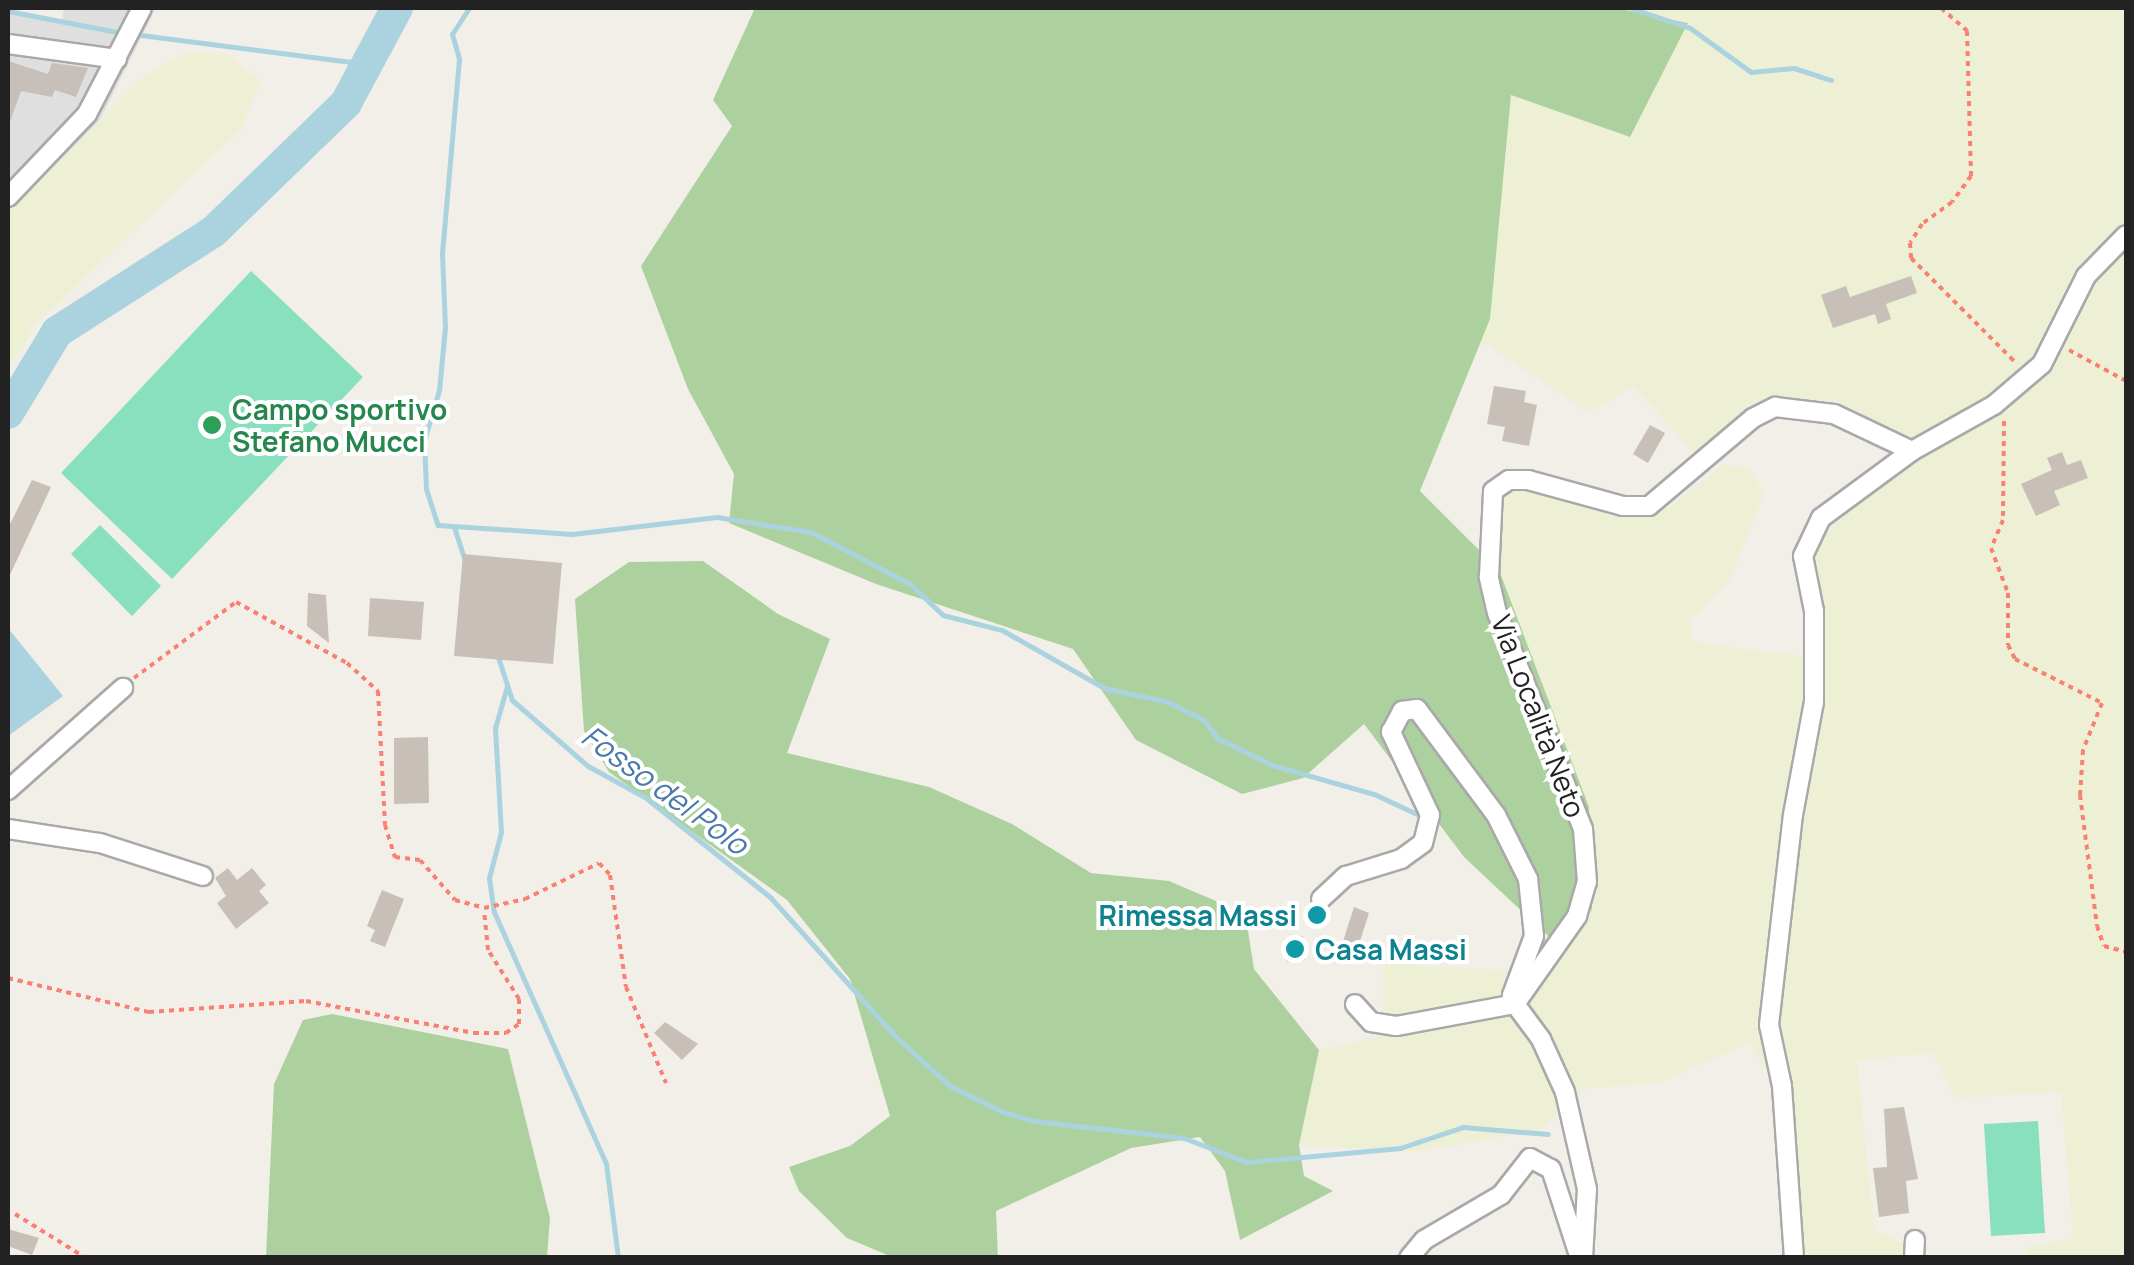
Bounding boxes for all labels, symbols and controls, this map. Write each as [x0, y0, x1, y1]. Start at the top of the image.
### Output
place label: Campo sportivo Stefano Mucci [232, 392, 447, 458]
marker: Campo sportivo Stefano Mucci [201, 414, 223, 436]
street label: Via Località Neto [1485, 610, 1593, 822]
water label: Fosso del Polo [575, 718, 755, 862]
place label: Rimessa Massi [1099, 898, 1297, 932]
marker: Rimessa Massi [1306, 904, 1328, 926]
place label: Casa Massi [1315, 932, 1467, 966]
marker: Casa Massi [1284, 938, 1306, 960]

